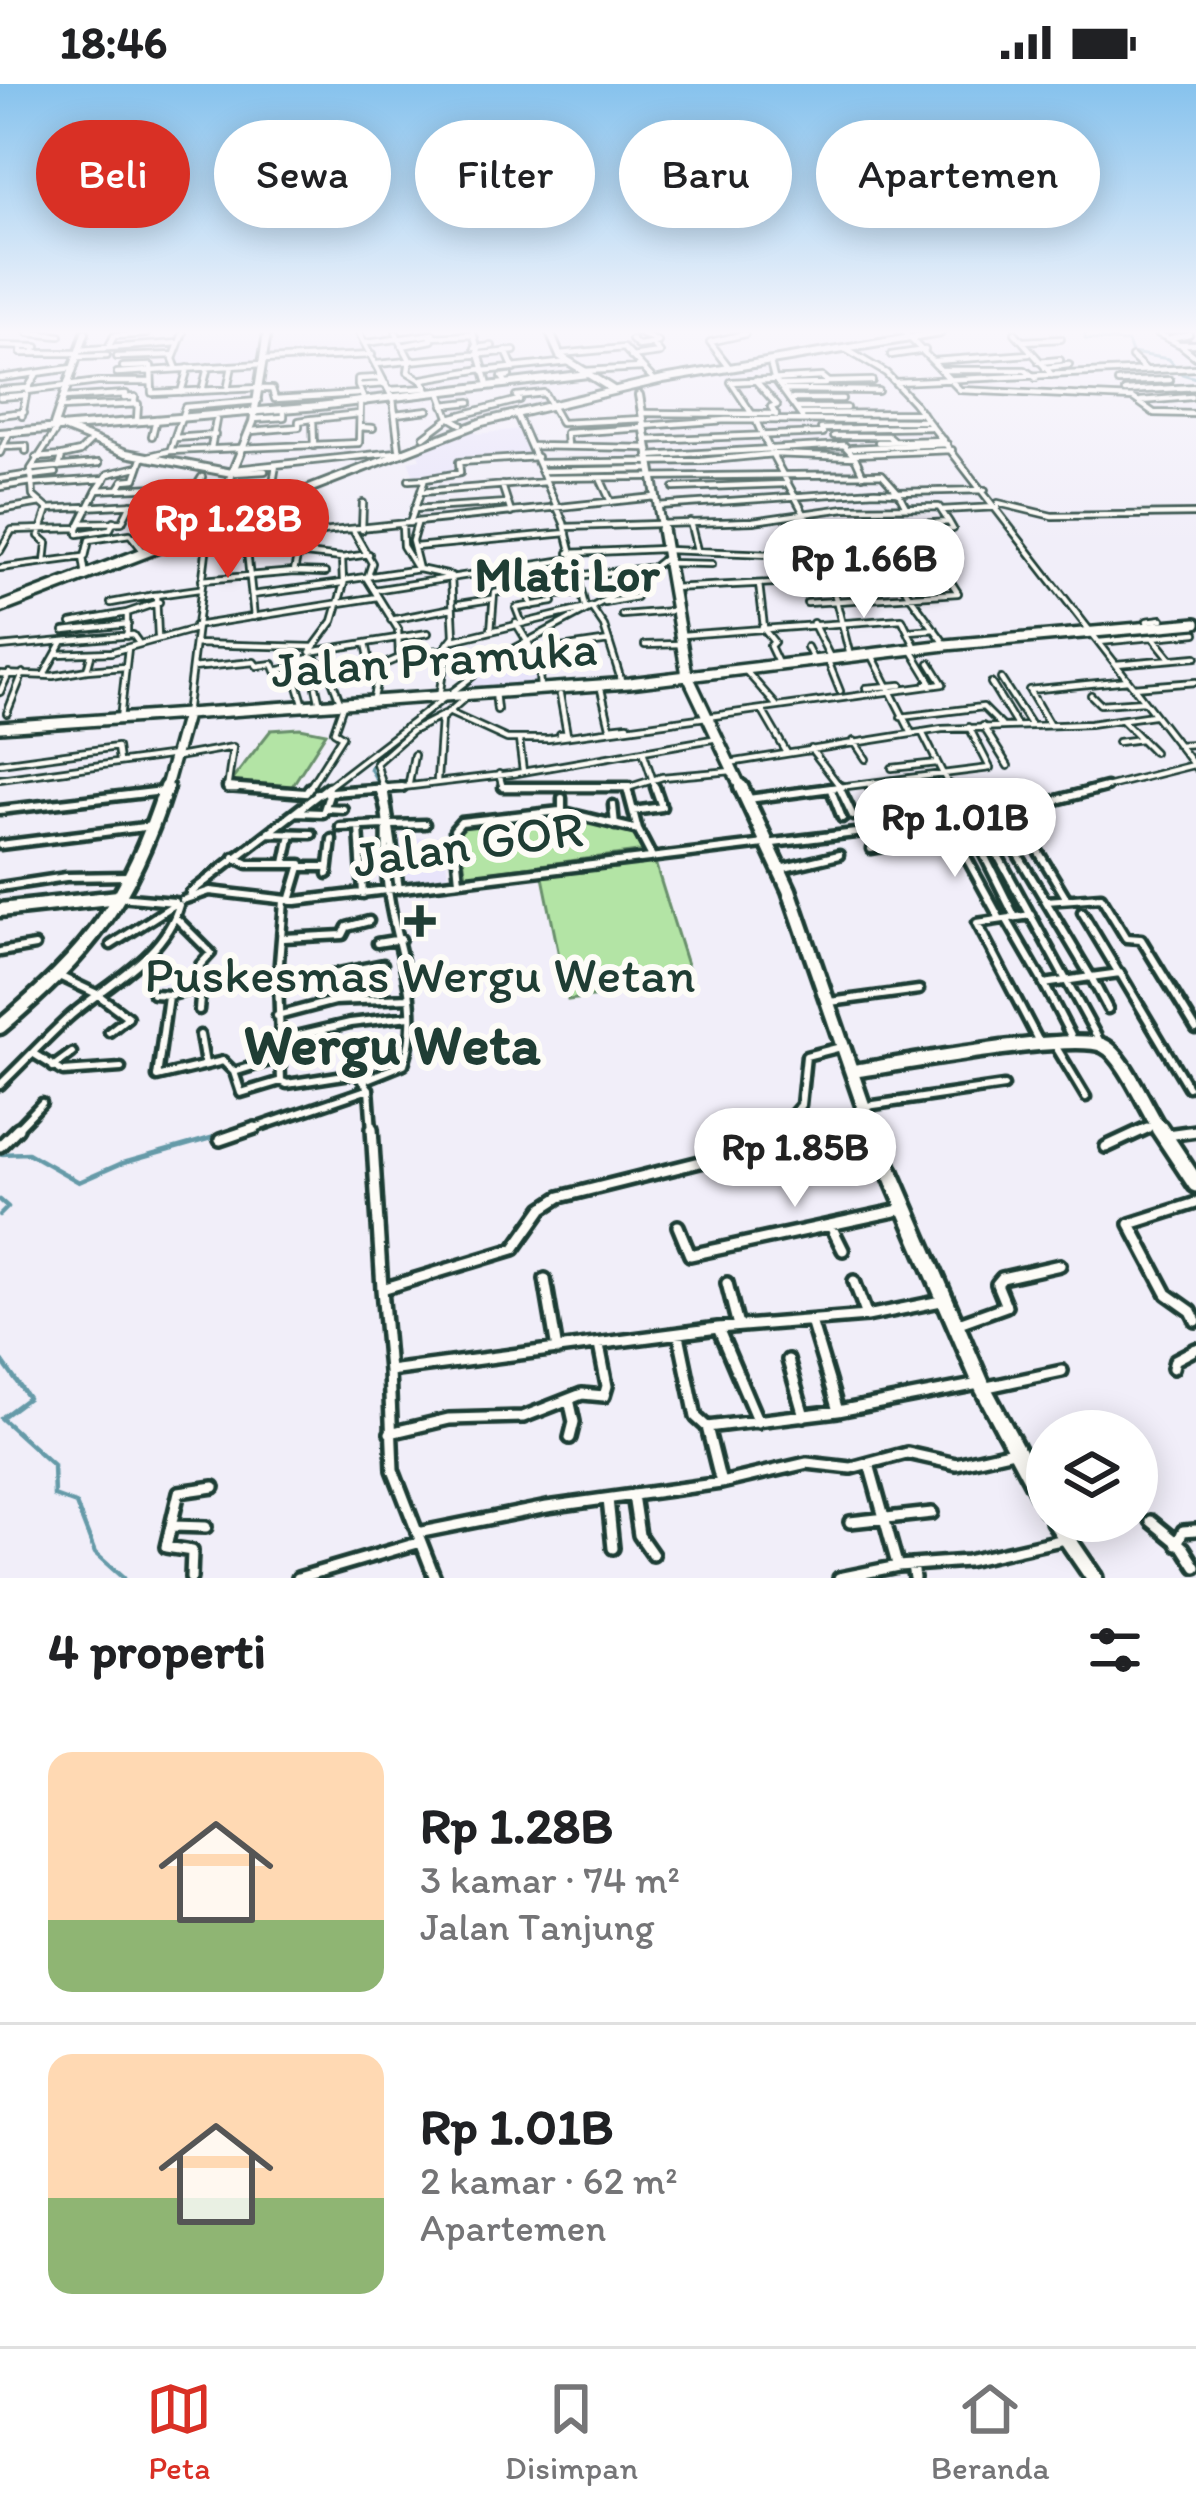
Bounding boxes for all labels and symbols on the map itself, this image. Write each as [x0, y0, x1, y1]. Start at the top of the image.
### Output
pin: Rp 1.28B [104, 479, 352, 581]
pin: Rp 1.66B [740, 519, 988, 621]
district label: Mlati Lor [474, 545, 660, 603]
street label: Jalan Pramuka [269, 617, 599, 700]
pin: Rp 1.01B [831, 778, 1079, 880]
street label: Jalan GOR [349, 797, 587, 890]
marker: Puskesmas Wergu Wetan [404, 905, 436, 937]
place label: Puskesmas Wergu Wetan [144, 944, 696, 1005]
district label: Wergu Weta [244, 1010, 541, 1078]
pin: Rp 1.85B [671, 1108, 919, 1210]

